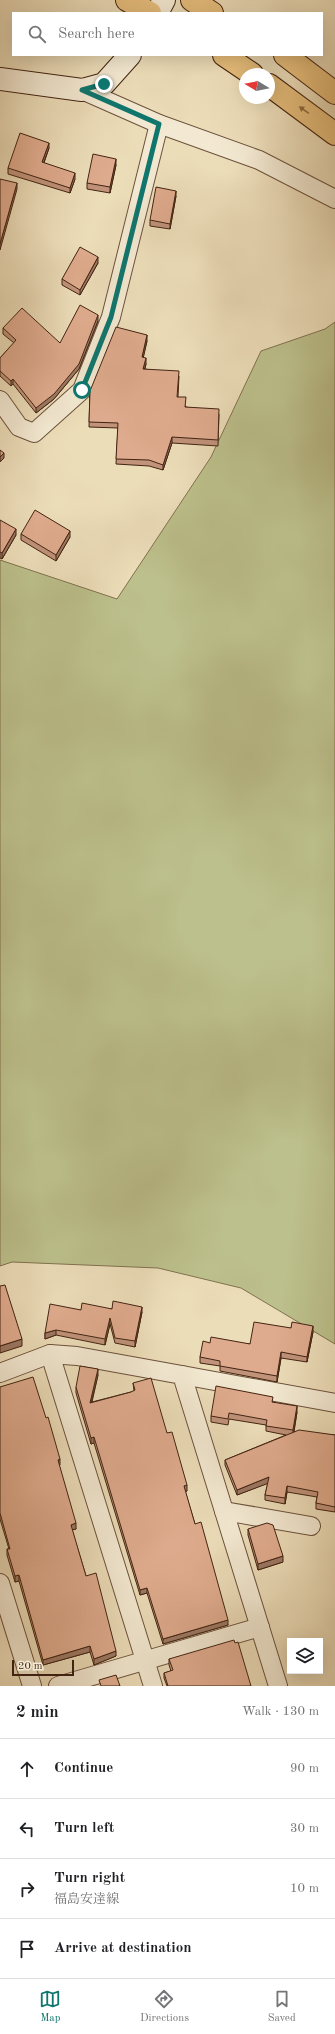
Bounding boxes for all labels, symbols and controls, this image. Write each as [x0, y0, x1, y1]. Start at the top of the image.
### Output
search box [12, 12, 323, 56]
icon: search [26, 23, 48, 45]
text: Search here [58, 27, 135, 42]
north arrow [239, 68, 275, 104]
route end [95, 75, 113, 93]
one-way arrow [299, 106, 309, 114]
route start [73, 381, 91, 399]
map controls [287, 1638, 323, 1674]
button: layers [287, 1638, 323, 1674]
scale bar [12, 1658, 74, 1677]
text: 20 m [18, 1661, 43, 1672]
text: 2 min [16, 1704, 59, 1721]
text: Walk · 130 m [242, 1705, 319, 1718]
icon: ahead [16, 1758, 38, 1780]
text: Continue [54, 1761, 113, 1776]
text: 90 m [290, 1762, 319, 1775]
icon: left [16, 1818, 38, 1840]
text: Turn left [54, 1821, 114, 1836]
text: 30 m [290, 1822, 319, 1835]
text: Turn right [54, 1871, 125, 1886]
icon: right [16, 1878, 38, 1900]
text: 10 m [290, 1882, 319, 1895]
text: 福島安達線 [54, 1893, 119, 1906]
icon: arrive [16, 1938, 38, 1960]
text: Arrive at destination [54, 1941, 192, 1956]
tab: Map [39, 1988, 61, 2026]
tab: Directions [140, 1988, 189, 2026]
tab: Saved [268, 1988, 296, 2026]

